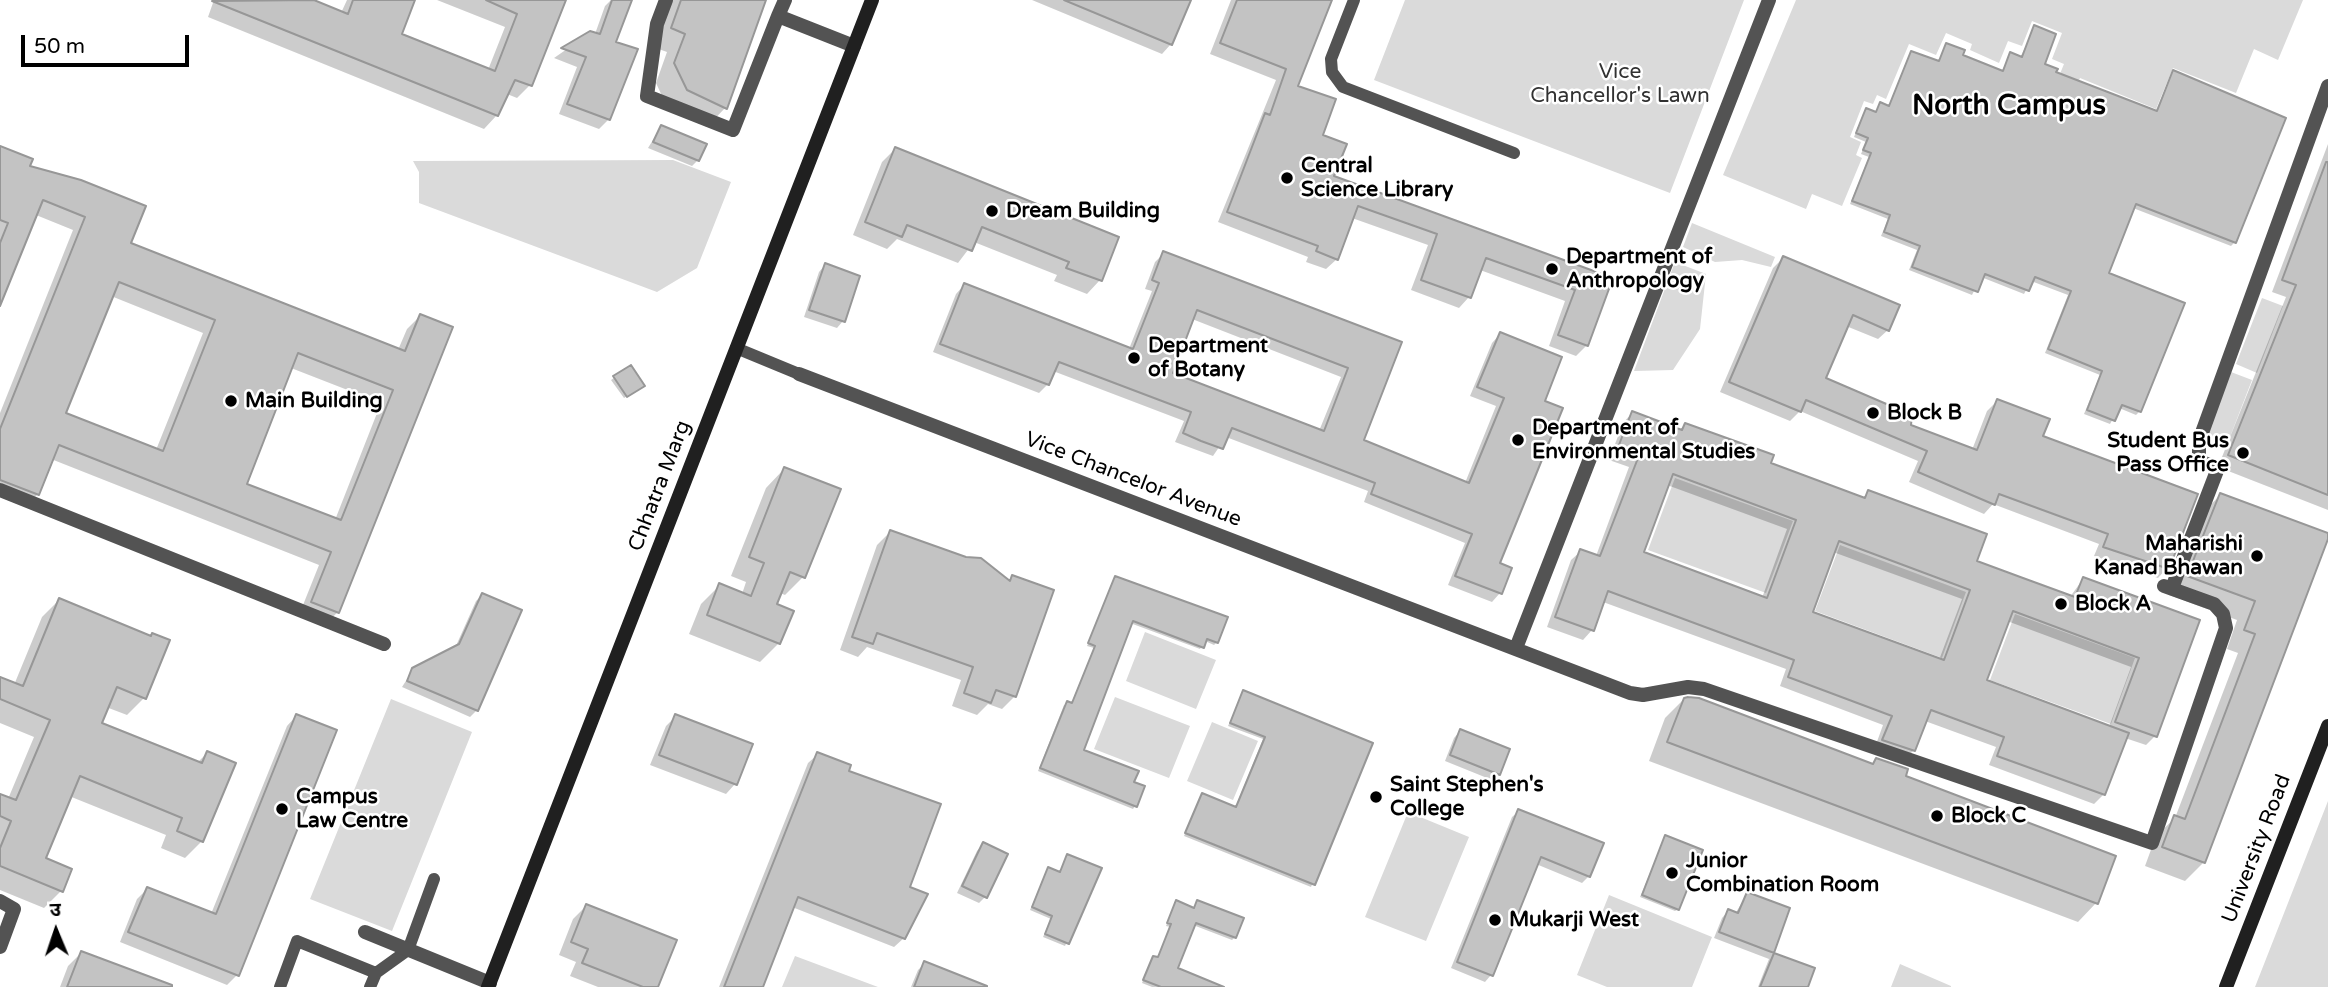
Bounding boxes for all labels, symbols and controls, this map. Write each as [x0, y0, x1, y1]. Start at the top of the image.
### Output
scale bar [24, 21, 192, 65]
text: 50 m [34, 34, 85, 59]
park label: Vice Chancellor's Lawn [1530, 59, 1710, 109]
district label: North Campus [1912, 90, 2106, 124]
place label: Central Science Library [1301, 153, 1453, 203]
marker: Central Science Library [1279, 170, 1295, 186]
place label: Dream Building [1006, 198, 1160, 224]
marker: Dream Building [984, 203, 1000, 219]
place label: Department of Anthropology [1566, 244, 1712, 294]
marker: Department of Anthropology [1544, 261, 1560, 277]
place label: Department of Botany [1148, 333, 1268, 383]
marker: Department of Botany [1126, 350, 1142, 366]
place label: Main Building [245, 388, 383, 414]
marker: Main Building [223, 393, 239, 409]
place label: Block B [1887, 400, 1962, 426]
marker: Block B [1865, 405, 1881, 421]
place label: Department of Environmental Studies [1532, 415, 1755, 465]
street label: Chhatra Marg [623, 417, 697, 555]
street label: Vice Chancelor Avenue [1021, 427, 1245, 533]
place label: Student Bus Pass Office [2107, 428, 2229, 478]
marker: Department of Environmental Studies [1510, 432, 1526, 448]
marker: Student Bus Pass Office [2235, 445, 2251, 461]
place label: Maharishi Kanad Bhawan [2094, 531, 2243, 581]
marker: Maharishi Kanad Bhawan [2249, 548, 2265, 564]
place label: Block A [2075, 591, 2151, 617]
marker: Block A [2053, 596, 2069, 612]
street label: University Road [2217, 771, 2297, 927]
place label: Saint Stephen's College [1390, 772, 1544, 822]
place label: Campus Law Centre [296, 784, 408, 834]
marker: Saint Stephen's College [1368, 789, 1384, 805]
marker: Campus Law Centre [274, 801, 290, 817]
place label: Block C [1951, 803, 2026, 829]
marker: Block C [1929, 808, 1945, 824]
place label: Junior Combination Room [1686, 848, 1879, 898]
marker: Junior Combination Room [1664, 865, 1680, 881]
north arrow [21, 896, 91, 966]
text: उ [49, 899, 61, 921]
place label: Mukarji West [1509, 907, 1639, 933]
marker: Mukarji West [1487, 912, 1503, 928]

